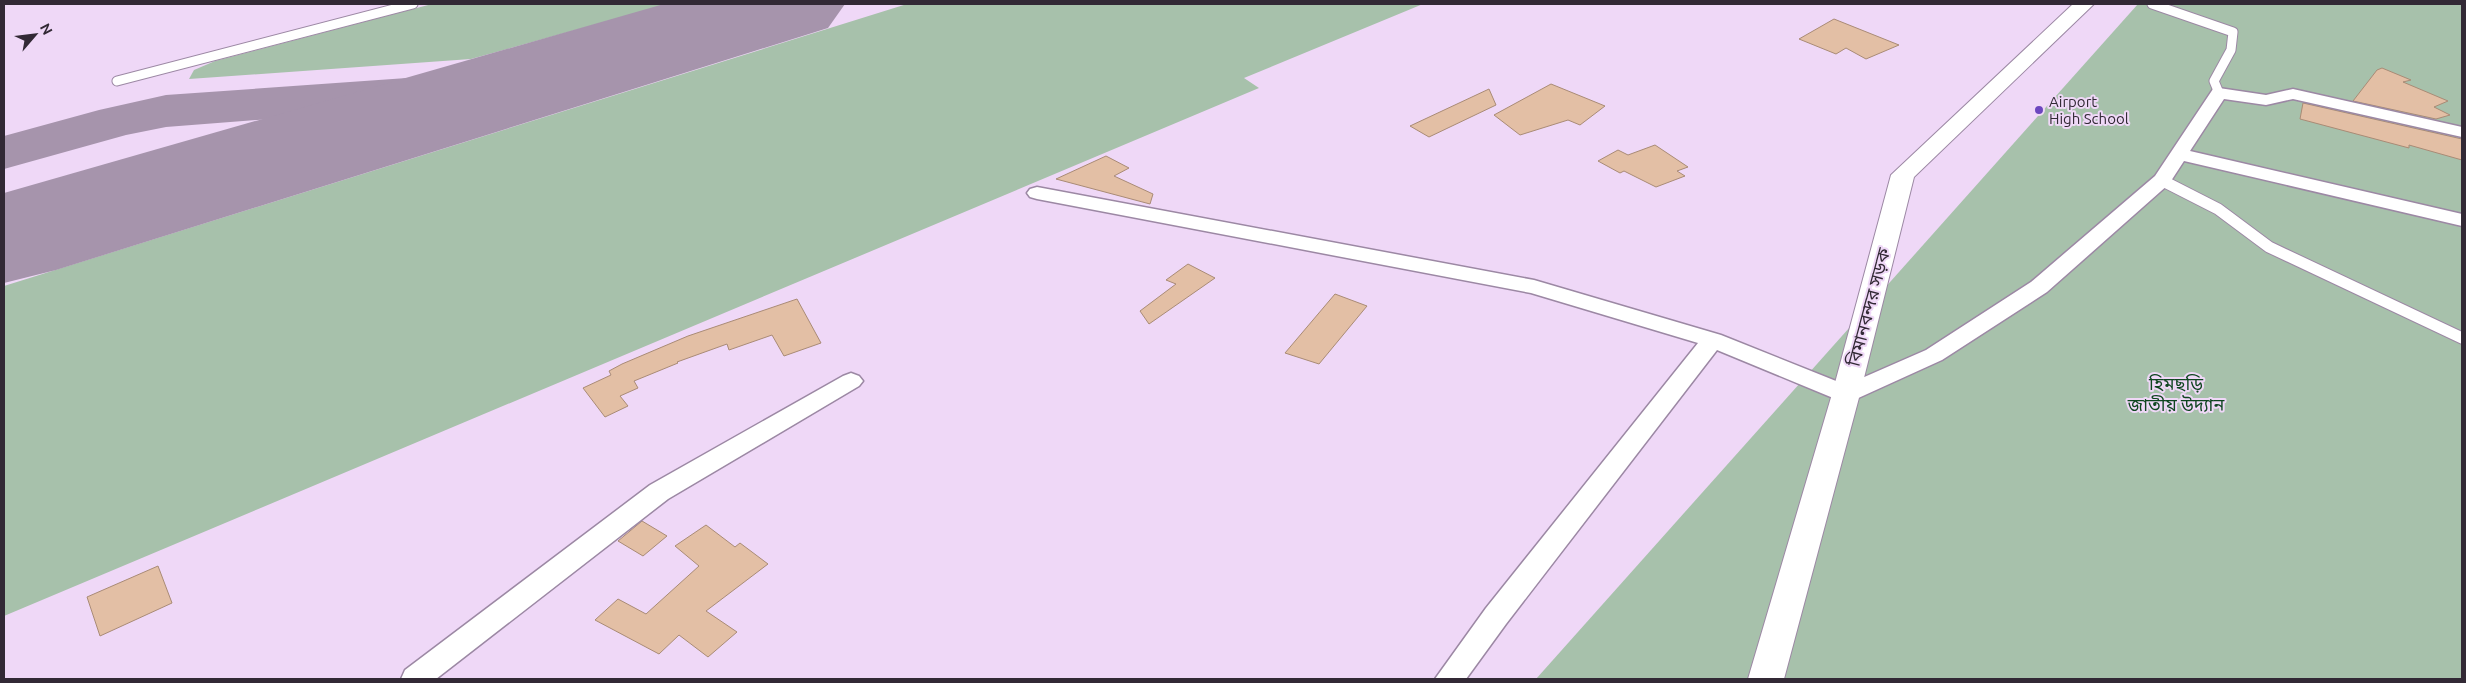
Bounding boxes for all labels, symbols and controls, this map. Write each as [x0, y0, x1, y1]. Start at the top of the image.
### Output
north arrow [10, 10, 60, 60]
text: N [37, 21, 56, 37]
place label: Airport High School [2049, 93, 2129, 127]
marker: Airport High School [2033, 104, 2045, 116]
street label: বিমানবন্দর সড়ক [1842, 245, 1894, 369]
park label: হিমছড়ি জাতীয় উদ্যান [2127, 373, 2225, 414]

